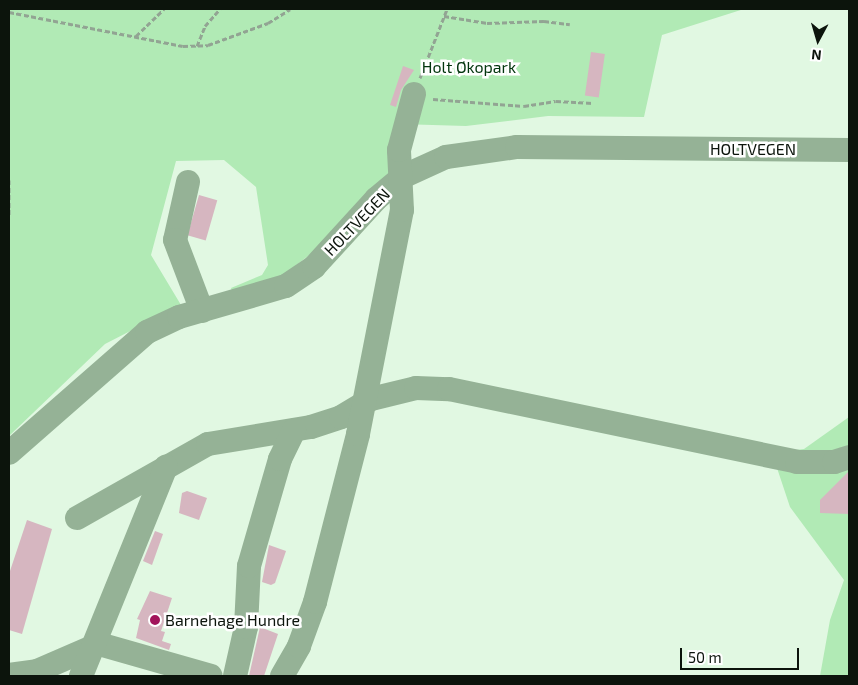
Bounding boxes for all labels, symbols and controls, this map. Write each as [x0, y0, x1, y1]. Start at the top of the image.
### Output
north arrow [793, 15, 843, 65]
text: N [810, 46, 822, 64]
park label: Holt Økopark [422, 57, 516, 77]
street label: HOLTVEGEN [710, 139, 796, 159]
street label: HOLTVEGEN [320, 184, 394, 260]
place label: Barnehage Hundre [165, 610, 300, 630]
marker: Barnehage Hundre [149, 614, 161, 626]
scale bar [683, 638, 802, 670]
text: 50 m [688, 648, 722, 666]

